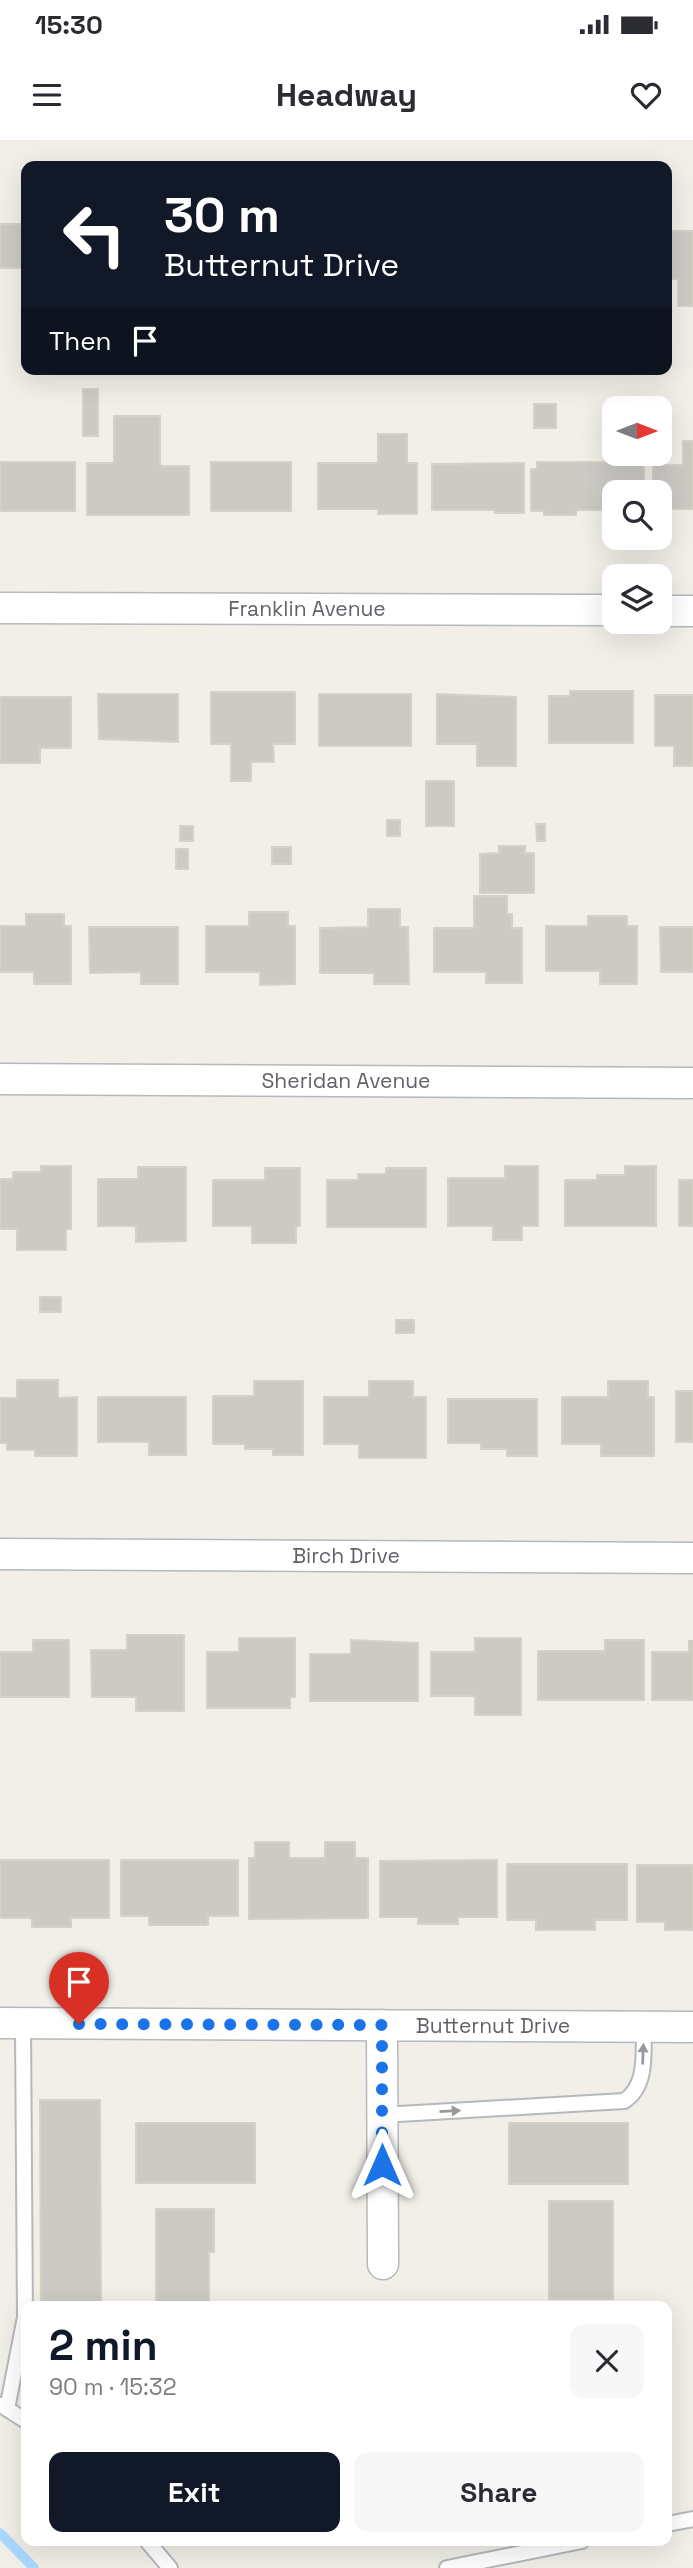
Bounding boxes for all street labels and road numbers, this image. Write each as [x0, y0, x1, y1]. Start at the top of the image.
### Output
street label: Franklin Avenue [228, 595, 386, 622]
street label: Sheridan Avenue [262, 1067, 431, 1094]
street label: Birch Drive [292, 1542, 400, 1569]
street label: Butternut Drive [416, 2012, 570, 2039]

